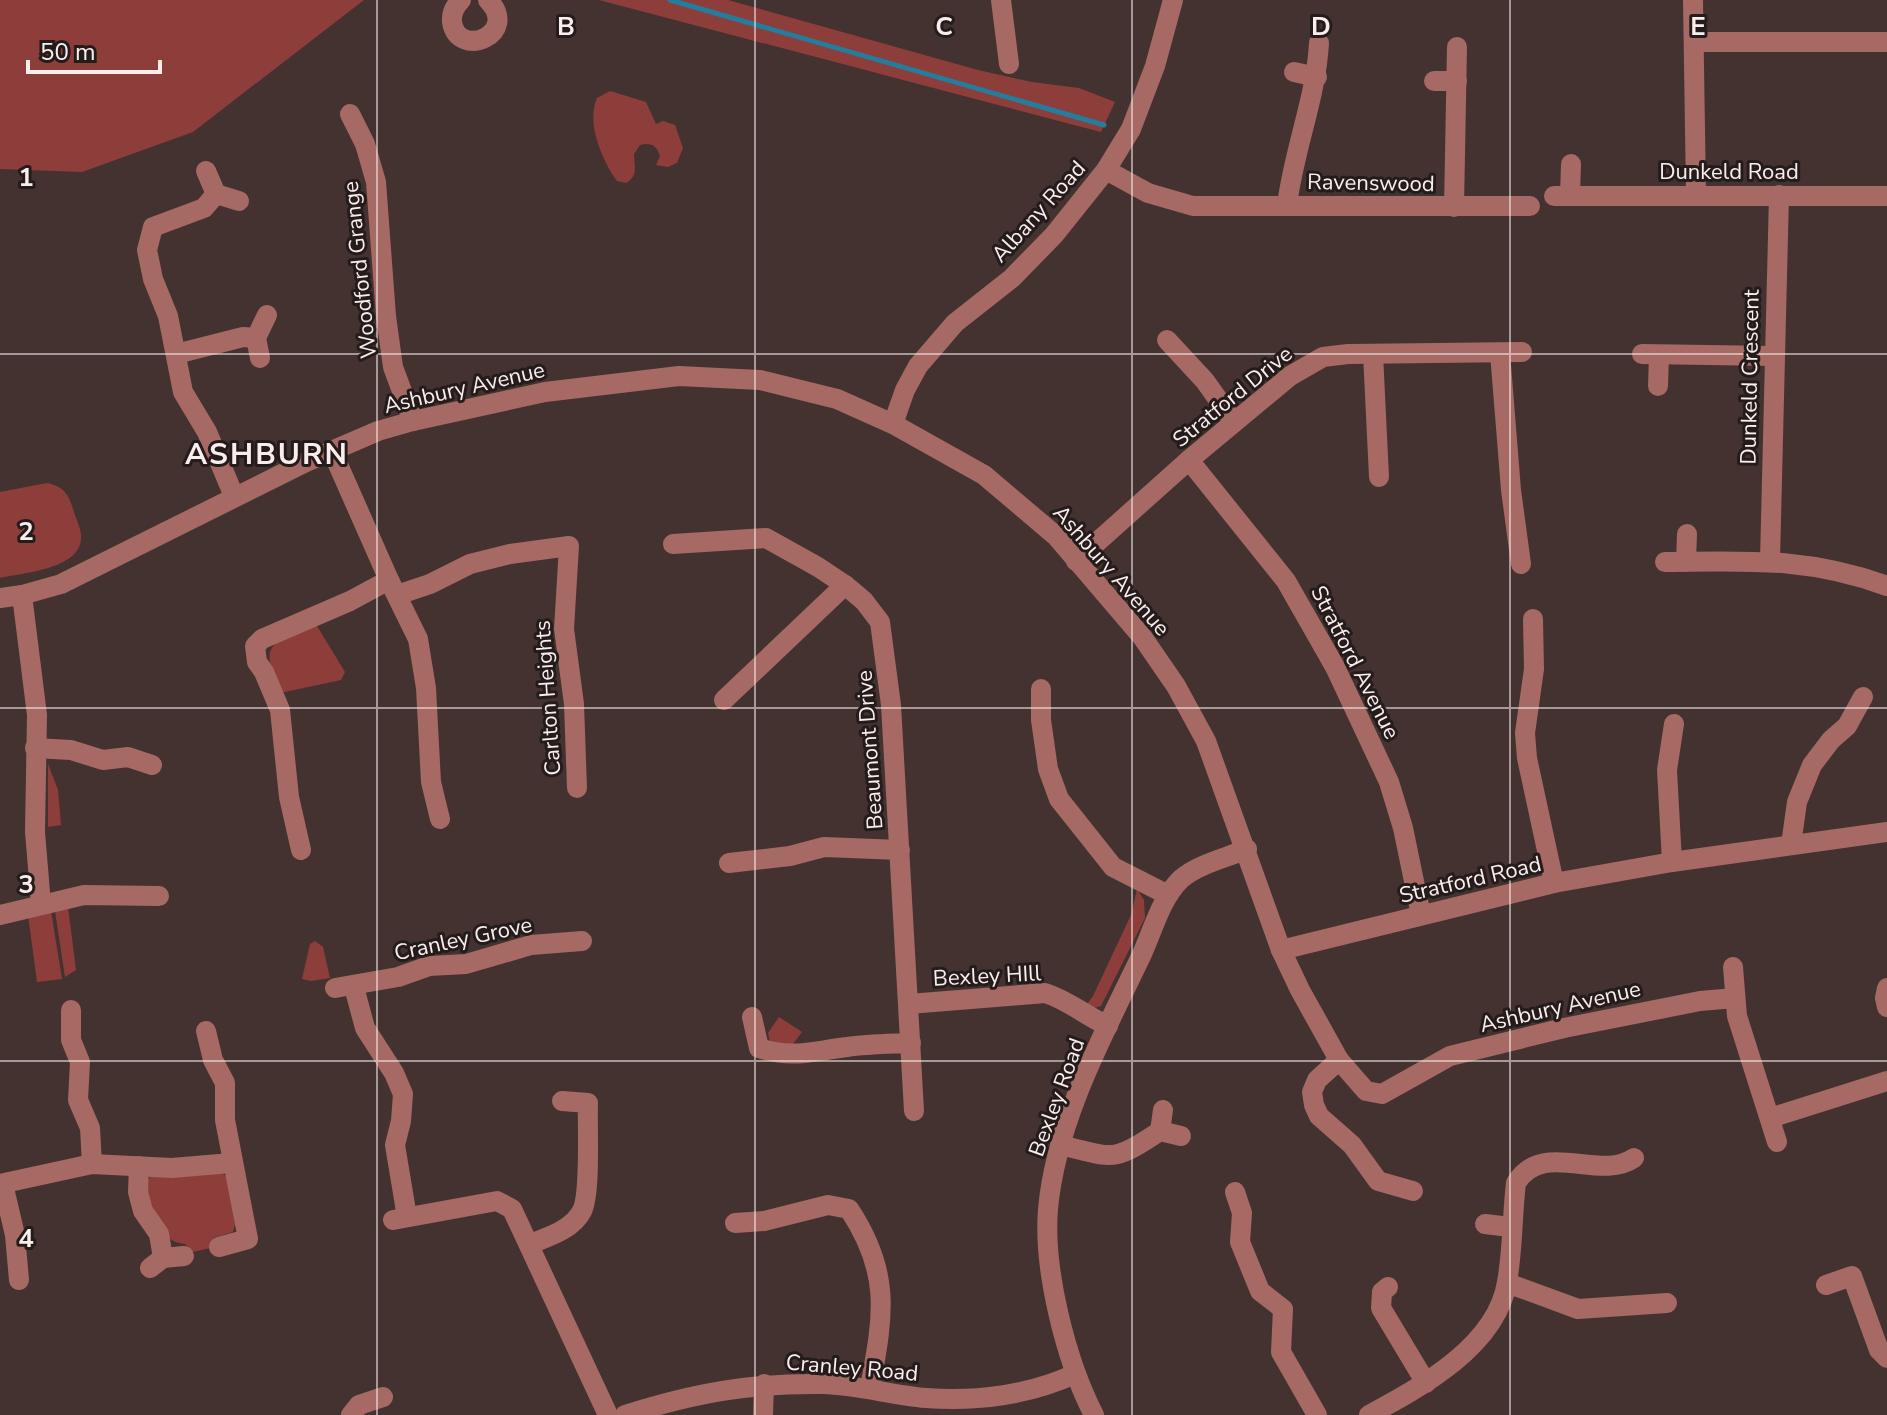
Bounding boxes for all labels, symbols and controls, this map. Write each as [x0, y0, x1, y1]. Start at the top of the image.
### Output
text: B [557, 9, 575, 44]
text: C [935, 9, 953, 44]
text: D [1311, 9, 1331, 44]
text: E [1690, 9, 1706, 44]
scale bar [28, 24, 160, 74]
text: 50 m [40, 36, 96, 68]
street label: Albany Road [985, 154, 1093, 269]
street label: Dunkeld Road [1659, 157, 1799, 187]
text: 1 [18, 160, 34, 195]
street label: Ravenswood [1307, 167, 1435, 199]
street label: Woodford Grange [336, 180, 384, 360]
street label: Dunkeld Crescent [1733, 289, 1767, 465]
street label: Stratford Drive [1166, 339, 1299, 454]
street label: Ashbury Avenue [381, 355, 548, 421]
district label: ASHBURN [185, 434, 349, 475]
street label: Ashbury Avenue [1046, 499, 1177, 643]
text: 2 [18, 514, 34, 549]
street label: Stratford Avenue [1303, 580, 1407, 744]
street label: Carlton Heights [528, 619, 568, 777]
street label: Beaumont Drive [849, 669, 891, 831]
street label: Stratford Road [1396, 849, 1544, 911]
text: 3 [18, 867, 34, 902]
street label: Cranley Grove [391, 910, 535, 968]
street label: Bexley HIll [932, 958, 1042, 994]
street label: Ashbury Avenue [1477, 974, 1644, 1040]
street label: Bexley Road [1022, 1034, 1092, 1161]
text: 4 [18, 1221, 34, 1256]
street label: Cranley Road [784, 1347, 919, 1389]

